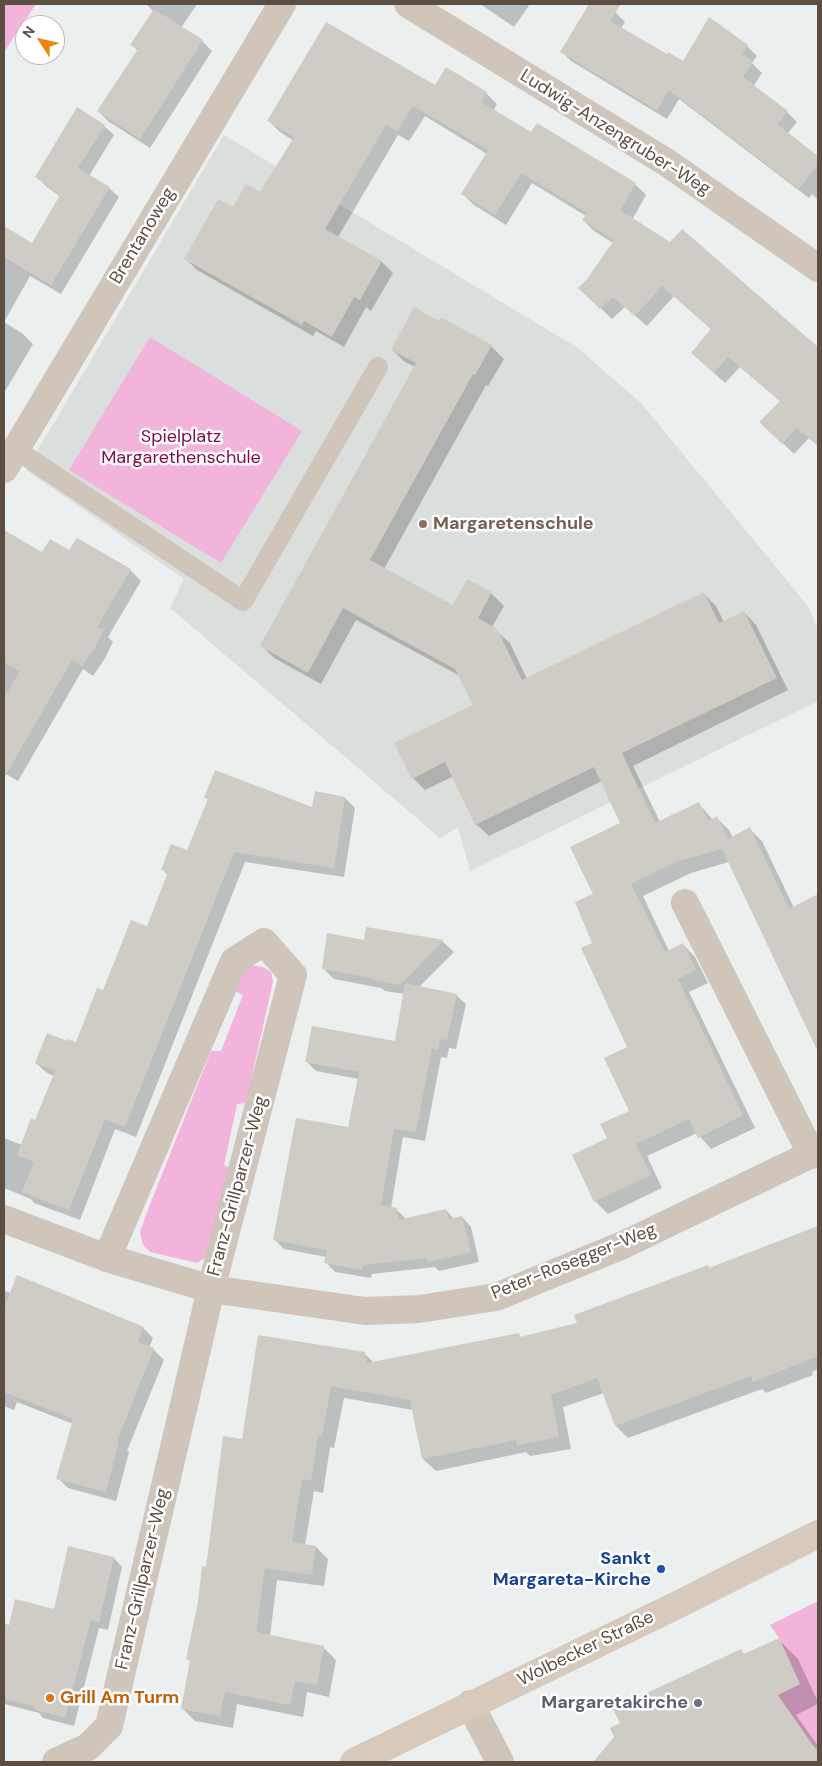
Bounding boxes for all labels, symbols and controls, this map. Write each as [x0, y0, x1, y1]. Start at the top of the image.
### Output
north arrow [15, 15, 65, 65]
text: N [18, 23, 39, 41]
street label: Ludwig-Anzengruber-Weg [516, 65, 714, 201]
street label: Brentanoweg [106, 184, 180, 288]
park label: Spielplatz Margarethenschule [101, 426, 261, 468]
place label: Margaretenschule [433, 513, 594, 535]
marker: Margaretenschule [417, 518, 429, 530]
street label: Franz-Grillparzer-Weg [204, 1094, 272, 1278]
street label: Peter-Rosegger-Weg [489, 1219, 659, 1305]
street label: Franz-Grillparzer-Weg [112, 1486, 174, 1672]
place label: Sankt Margareta-Kirche [493, 1548, 651, 1590]
marker: Sankt Margareta-Kirche [655, 1563, 667, 1575]
street label: Wolbecker Straße [514, 1607, 658, 1691]
place label: Grill Am Turm [60, 1687, 179, 1709]
marker: Grill Am Turm [44, 1692, 56, 1704]
place label: Margaretakirche [541, 1692, 688, 1714]
marker: Margaretakirche [692, 1697, 704, 1709]

